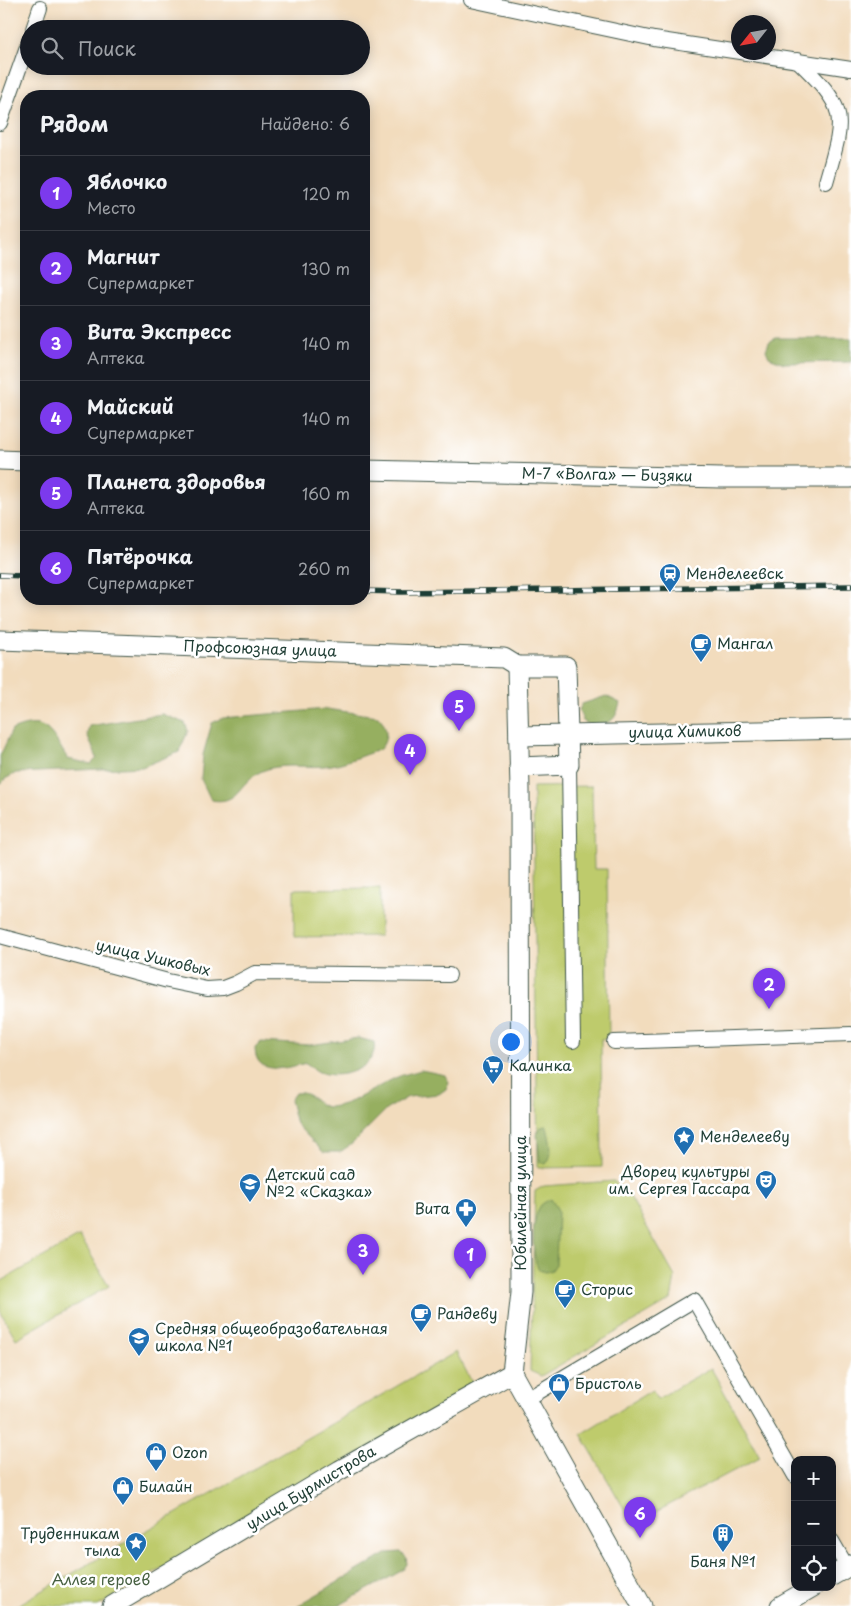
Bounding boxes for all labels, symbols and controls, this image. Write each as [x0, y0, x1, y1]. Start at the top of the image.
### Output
north arrow [731, 15, 776, 60]
search box [20, 20, 370, 75]
icon: search [38, 34, 66, 62]
text: Поиск [78, 34, 136, 62]
text: Рядом [40, 107, 108, 139]
text: Найдено: 6 [260, 111, 350, 135]
text: Яблочко [87, 167, 167, 195]
text: 1 [52, 181, 60, 205]
text: 120 m [303, 181, 350, 205]
text: Место [87, 195, 136, 219]
text: Магнит [87, 242, 159, 270]
text: 2 [50, 256, 62, 280]
text: 130 m [302, 256, 350, 280]
text: Супермаркет [87, 270, 194, 294]
text: Вита Экспресс [87, 317, 231, 345]
text: 3 [51, 331, 61, 355]
text: 140 m [302, 331, 350, 355]
text: Аптека [87, 345, 144, 369]
text: Майский [87, 392, 174, 420]
text: 4 [51, 406, 61, 430]
text: 140 m [302, 406, 350, 430]
text: Супермаркет [87, 420, 194, 444]
street label: М-7 «Волга» — Бизяки [521, 461, 693, 486]
text: Планета здоровья [87, 467, 266, 495]
text: 5 [51, 481, 61, 505]
text: 160 m [302, 481, 350, 505]
text: Аптека [87, 495, 144, 519]
text: Пятёрочка [87, 542, 193, 570]
text: 6 [50, 556, 62, 580]
text: 260 m [298, 556, 350, 580]
place label: Менделеевск [686, 561, 784, 584]
station icon: Менделеевск [658, 562, 682, 593]
text: Супермаркет [87, 570, 194, 594]
place label: Мангал [717, 631, 774, 654]
cafe icon: Мангал [689, 632, 713, 663]
street label: Профсоюзная улица [183, 633, 338, 662]
pin: 5 [443, 690, 475, 731]
street label: улица Химиков [628, 718, 742, 743]
pin: 4 [394, 734, 426, 775]
street label: улица Ушковых [94, 932, 213, 981]
pin: 2 [753, 968, 785, 1009]
your location [498, 1029, 524, 1055]
place label: Калинка [509, 1053, 572, 1076]
supermarket icon: Калинка [481, 1054, 505, 1085]
place label: Менделееву [700, 1124, 790, 1147]
place icon: Менделееву [672, 1125, 696, 1156]
street label: Юбилейная улица [508, 1135, 531, 1270]
place label: Дворец культуры им. Сергея Гассара [609, 1159, 751, 1199]
place label: Детский сад №2 «Сказка» [265, 1162, 372, 1202]
theatre icon: Дворец культуры им. Сергея Гассара [754, 1169, 778, 1200]
school or university icon: Детский сад №2 «Сказка» [238, 1172, 262, 1203]
place label: Вита [415, 1196, 451, 1219]
pharmacy icon: Вита [454, 1197, 478, 1228]
pin: 3 [347, 1234, 379, 1275]
pin: 1 [454, 1238, 486, 1279]
place label: Сторис [581, 1277, 633, 1300]
cafe icon: Сторис [553, 1278, 577, 1309]
place label: Рандеву [437, 1301, 497, 1324]
cafe icon: Рандеву [409, 1302, 433, 1333]
place label: Средняя общеобразовательная школа №1 [155, 1316, 388, 1356]
school or university icon: Средняя общеобразовательная школа №1 [127, 1326, 151, 1357]
place label: Бристоль [575, 1371, 642, 1394]
shop icon: Бристоль [547, 1372, 571, 1403]
street label: улица Бурмистрова [241, 1438, 380, 1535]
place label: Ozon [172, 1440, 208, 1463]
shop icon: Ozon [144, 1441, 168, 1472]
map controls [791, 1456, 836, 1591]
button: + [791, 1456, 836, 1501]
place label: Билайн [139, 1474, 193, 1497]
shop icon: Билайн [111, 1475, 135, 1506]
pin: 6 [624, 1497, 656, 1538]
button: − [791, 1501, 836, 1546]
place label: Труденникам тыла [20, 1521, 121, 1561]
building icon: Баня №1 [711, 1522, 735, 1553]
place icon: Труденникам тыла [124, 1531, 148, 1562]
button: locate [791, 1546, 836, 1591]
place label: Баня №1 [690, 1549, 756, 1572]
park label: Аллея героев [52, 1567, 150, 1590]

